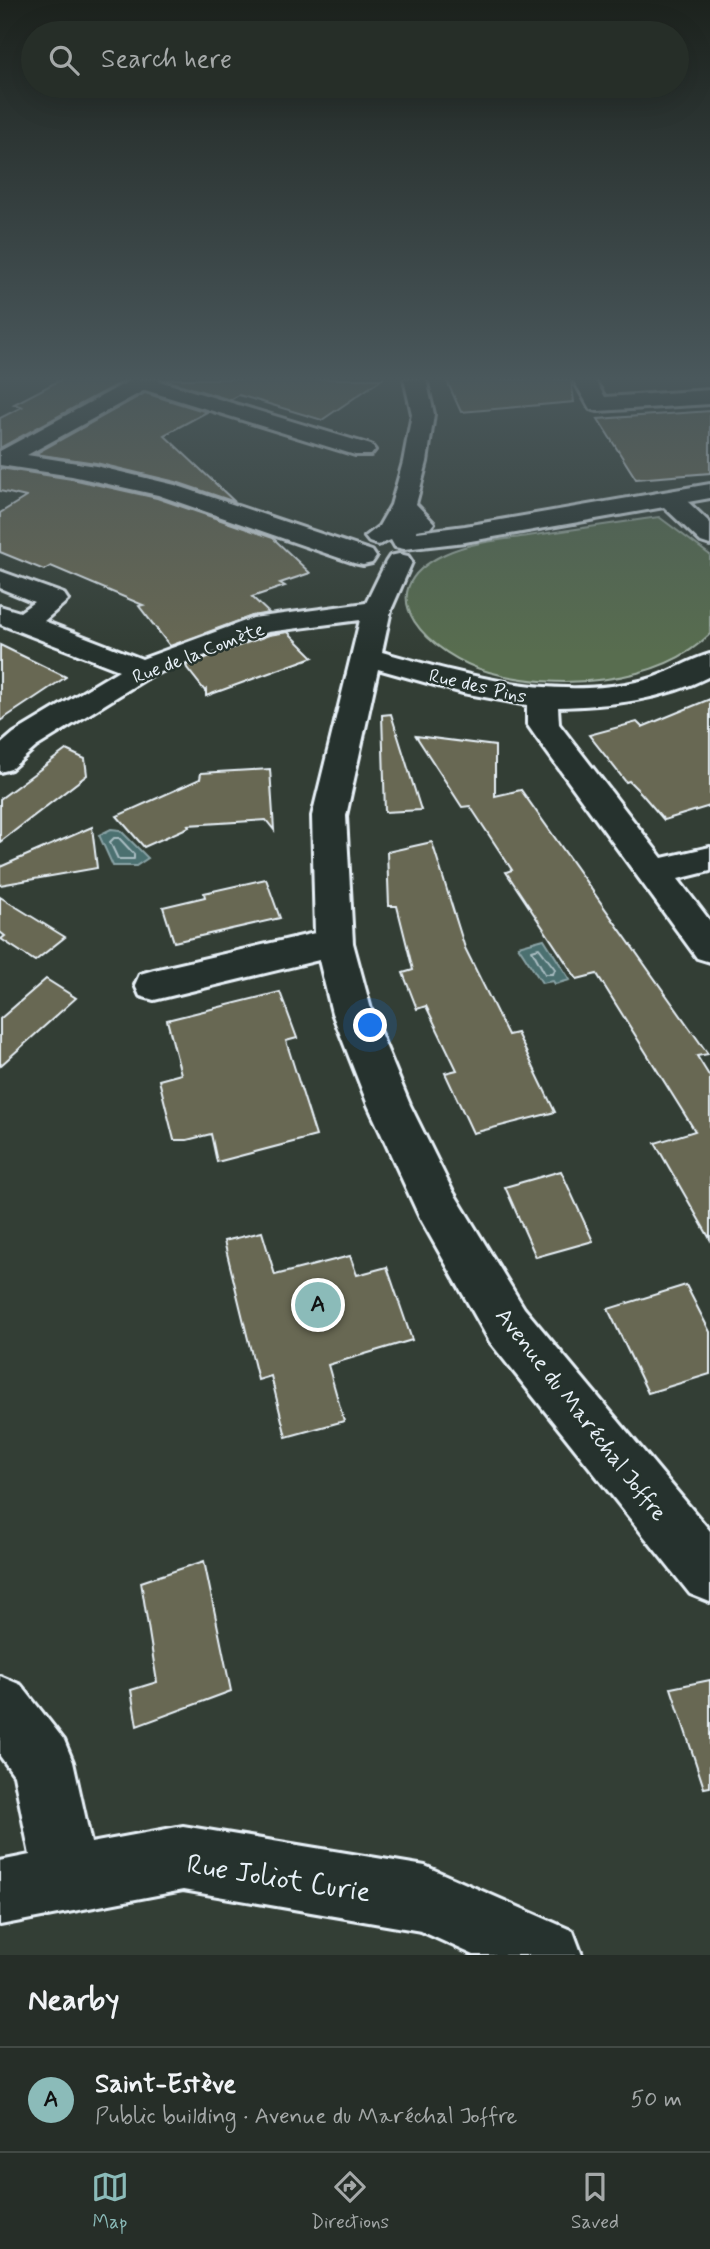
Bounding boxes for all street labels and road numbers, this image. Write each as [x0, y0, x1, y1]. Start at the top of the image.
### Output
street label: Rue de la Comète [129, 617, 268, 690]
street label: Rue des Pins [426, 663, 529, 710]
street label: Avenue du Maréchal Joffre [488, 1302, 673, 1528]
street label: Rue Joliot Curie [184, 1847, 373, 1912]

